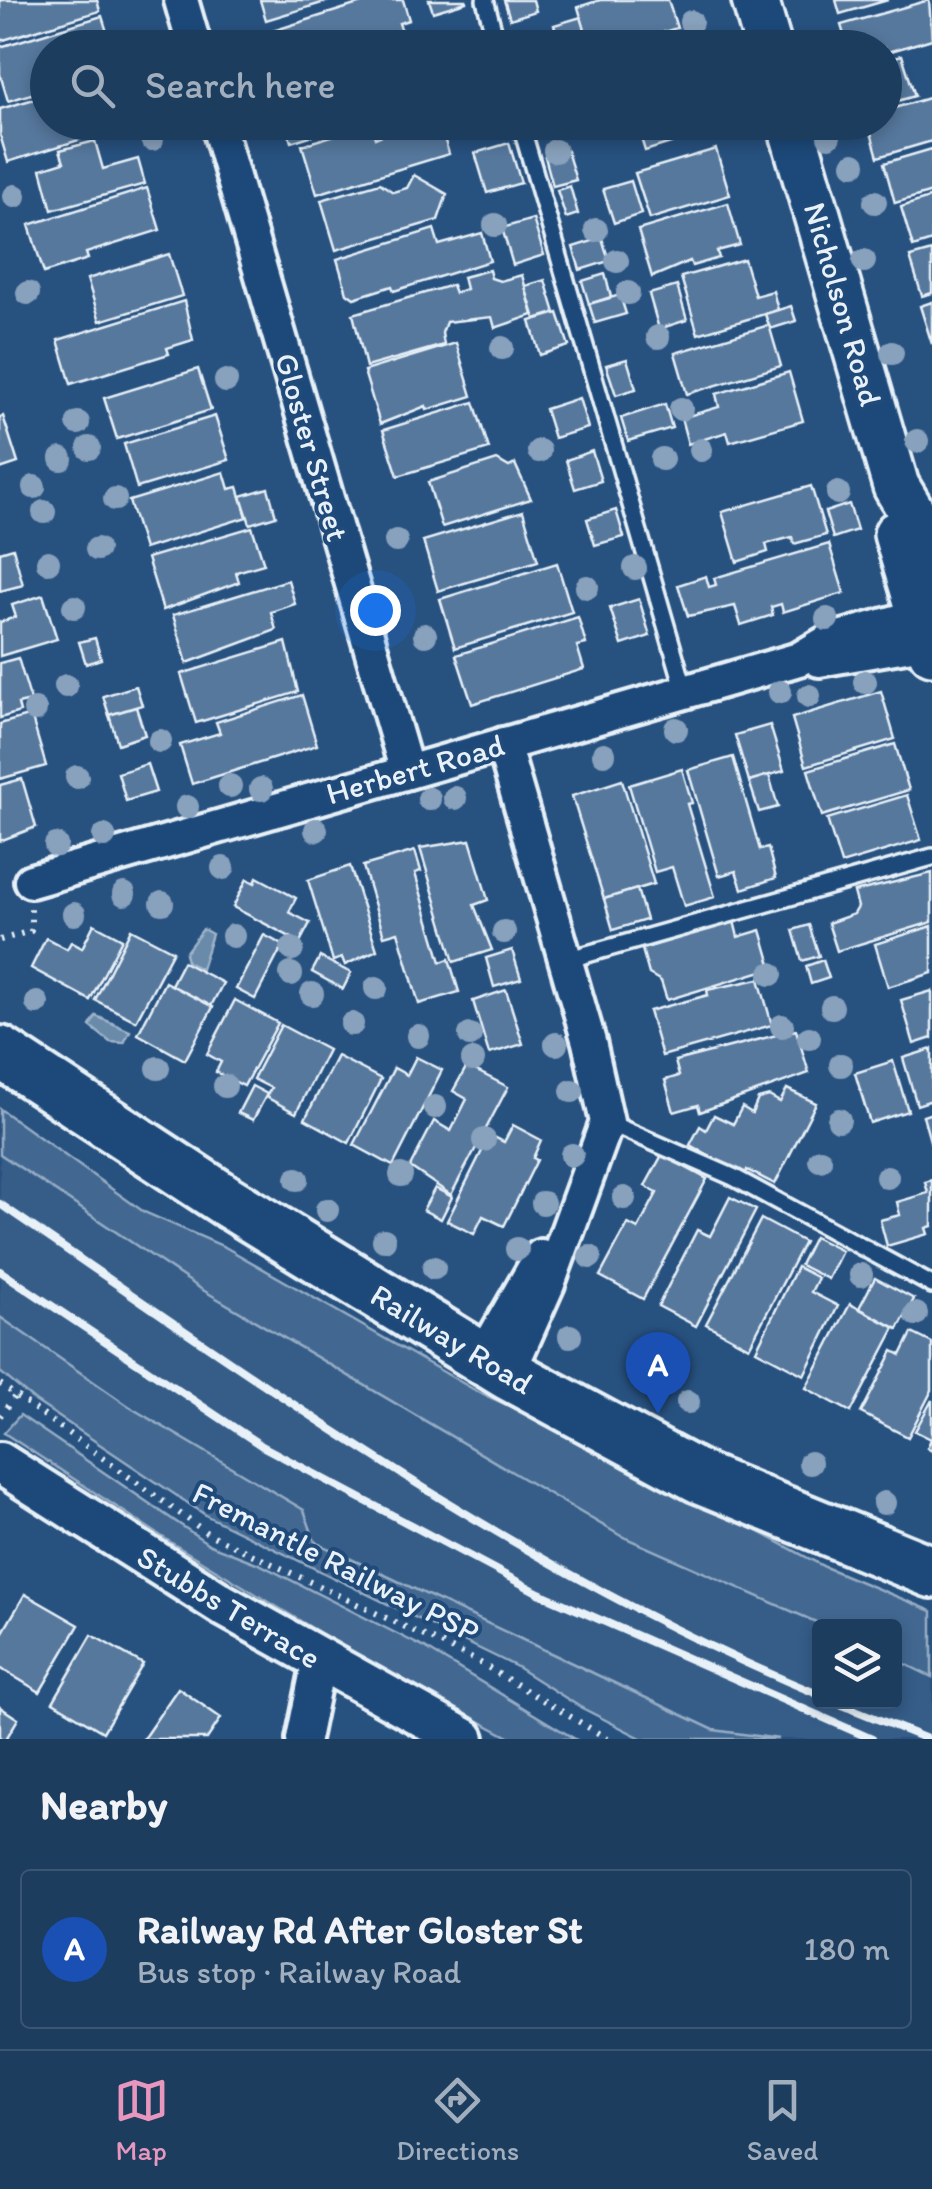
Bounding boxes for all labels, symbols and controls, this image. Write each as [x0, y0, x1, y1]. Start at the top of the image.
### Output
search box [30, 30, 902, 140]
icon: search [65, 58, 120, 113]
text: Search here [145, 62, 336, 108]
street label: Nicholson Road [796, 198, 890, 410]
street label: Gloster Street [267, 348, 357, 546]
your location [350, 585, 401, 636]
street label: Herbert Road [322, 725, 508, 813]
street label: Railway Road [364, 1276, 540, 1403]
pin: A [626, 1332, 690, 1414]
street label: Fremantle Railway PSP [186, 1473, 486, 1651]
street label: Stubbs Terrace [130, 1537, 328, 1677]
map controls [812, 1619, 902, 1709]
button: layers [812, 1619, 902, 1709]
text: Nearby [40, 1779, 167, 1830]
text: Railway Rd After Gloster St [137, 1907, 583, 1953]
text: A [64, 1930, 85, 1968]
text: 180 m [804, 1930, 890, 1968]
text: Bus stop · Railway Road [137, 1953, 461, 1991]
tab: Map [114, 2073, 169, 2167]
tab: Directions [396, 2073, 519, 2167]
tab: Saved [747, 2073, 818, 2167]

